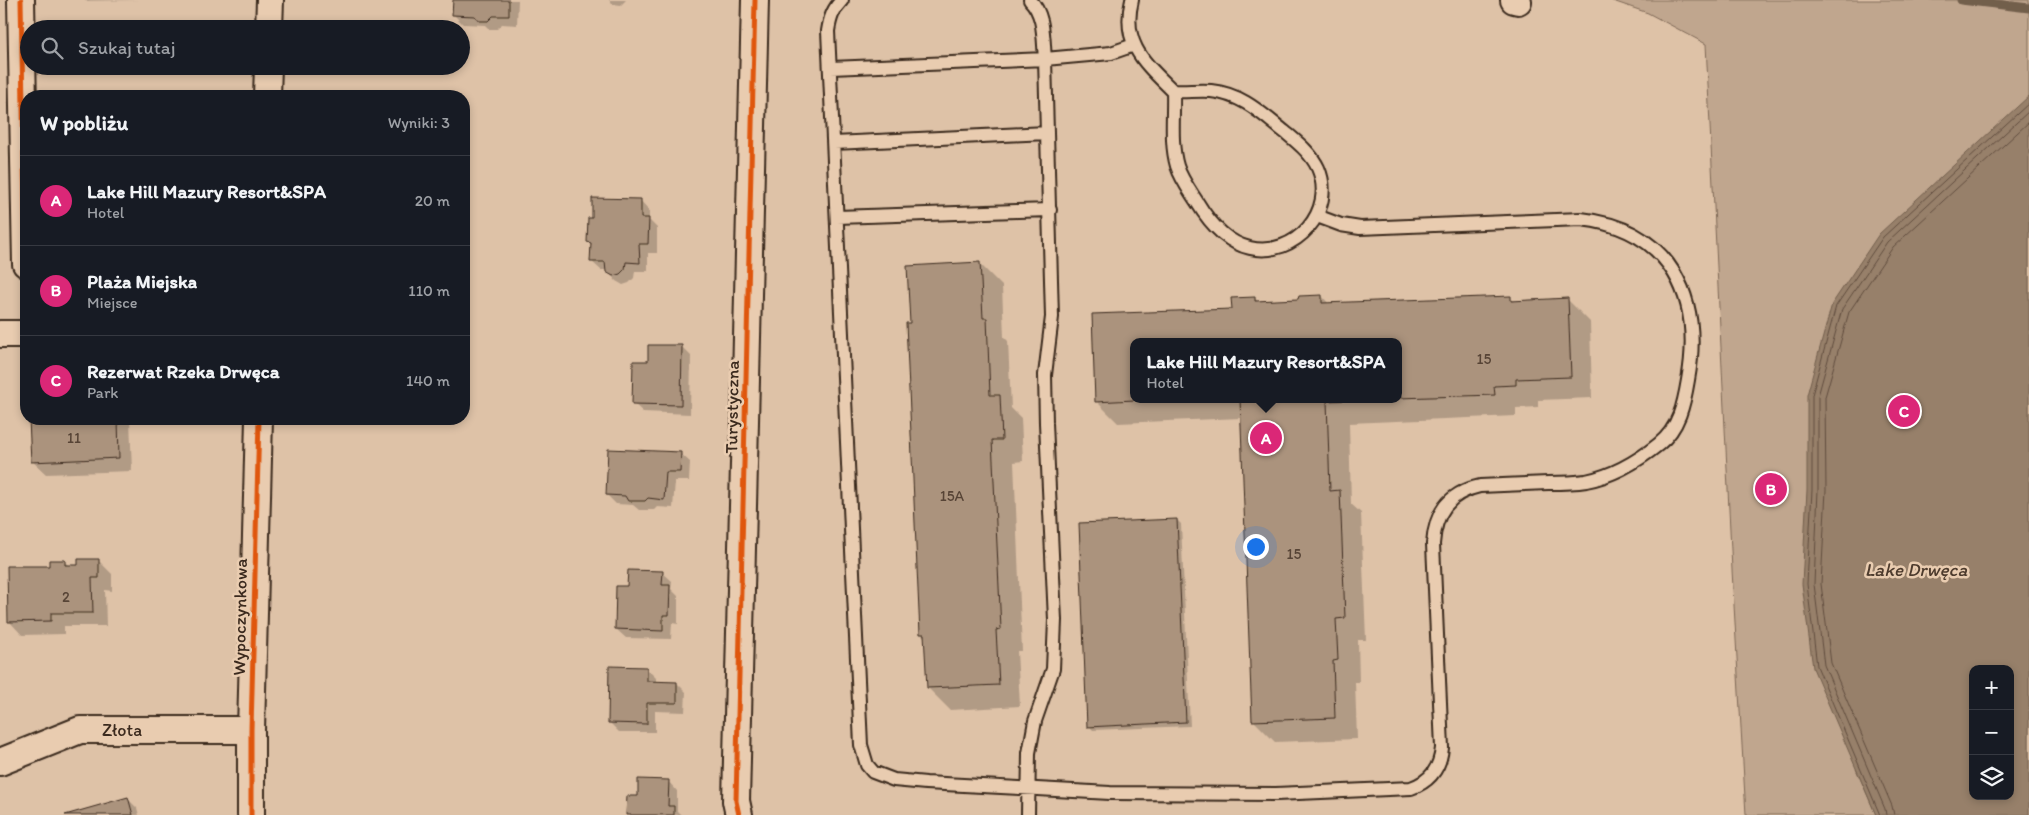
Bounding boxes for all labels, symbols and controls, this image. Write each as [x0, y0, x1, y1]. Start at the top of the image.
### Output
search box [20, 20, 470, 75]
icon: search [38, 34, 66, 62]
text: Szukaj tutaj [78, 36, 175, 59]
text: W pobliżu [40, 110, 128, 135]
text: Wyniki: 3 [388, 113, 450, 132]
text: Lake Hill Mazury Resort&SPA [87, 180, 326, 203]
text: A [51, 191, 61, 210]
text: 20 m [415, 191, 450, 210]
text: Hotel [87, 203, 124, 222]
text: Plaża Miejska [87, 270, 197, 293]
text: B [51, 281, 61, 300]
text: 110 m [408, 281, 450, 300]
text: Miejsce [87, 293, 138, 312]
popup [1130, 338, 1402, 403]
text: Lake Hill Mazury Resort&SPA [1146, 350, 1386, 373]
house number: 15 [1477, 350, 1492, 368]
street label: Turystyczna [720, 359, 744, 454]
text: Rezerwat Rzeka Drwęca [87, 360, 280, 383]
text: C [51, 371, 61, 390]
text: 140 m [406, 371, 450, 390]
text: Hotel [1146, 373, 1184, 392]
text: Park [87, 383, 118, 402]
pin: C [1888, 392, 1920, 430]
pin: A [1250, 419, 1282, 457]
house number: 11 [67, 429, 81, 447]
pin: B [1755, 470, 1787, 508]
house number: 15A [940, 487, 965, 505]
your location [1243, 534, 1269, 560]
house number: 15 [1287, 545, 1302, 563]
street label: Wypoczynkowa [228, 558, 252, 676]
water label: Lake Drwęca [1865, 558, 1967, 581]
house number: 2 [62, 588, 70, 606]
map controls [1969, 665, 2014, 800]
button: + [1969, 665, 2014, 710]
button: − [1969, 710, 2014, 755]
street label: Złota [102, 719, 142, 741]
button: layers [1969, 755, 2014, 800]

